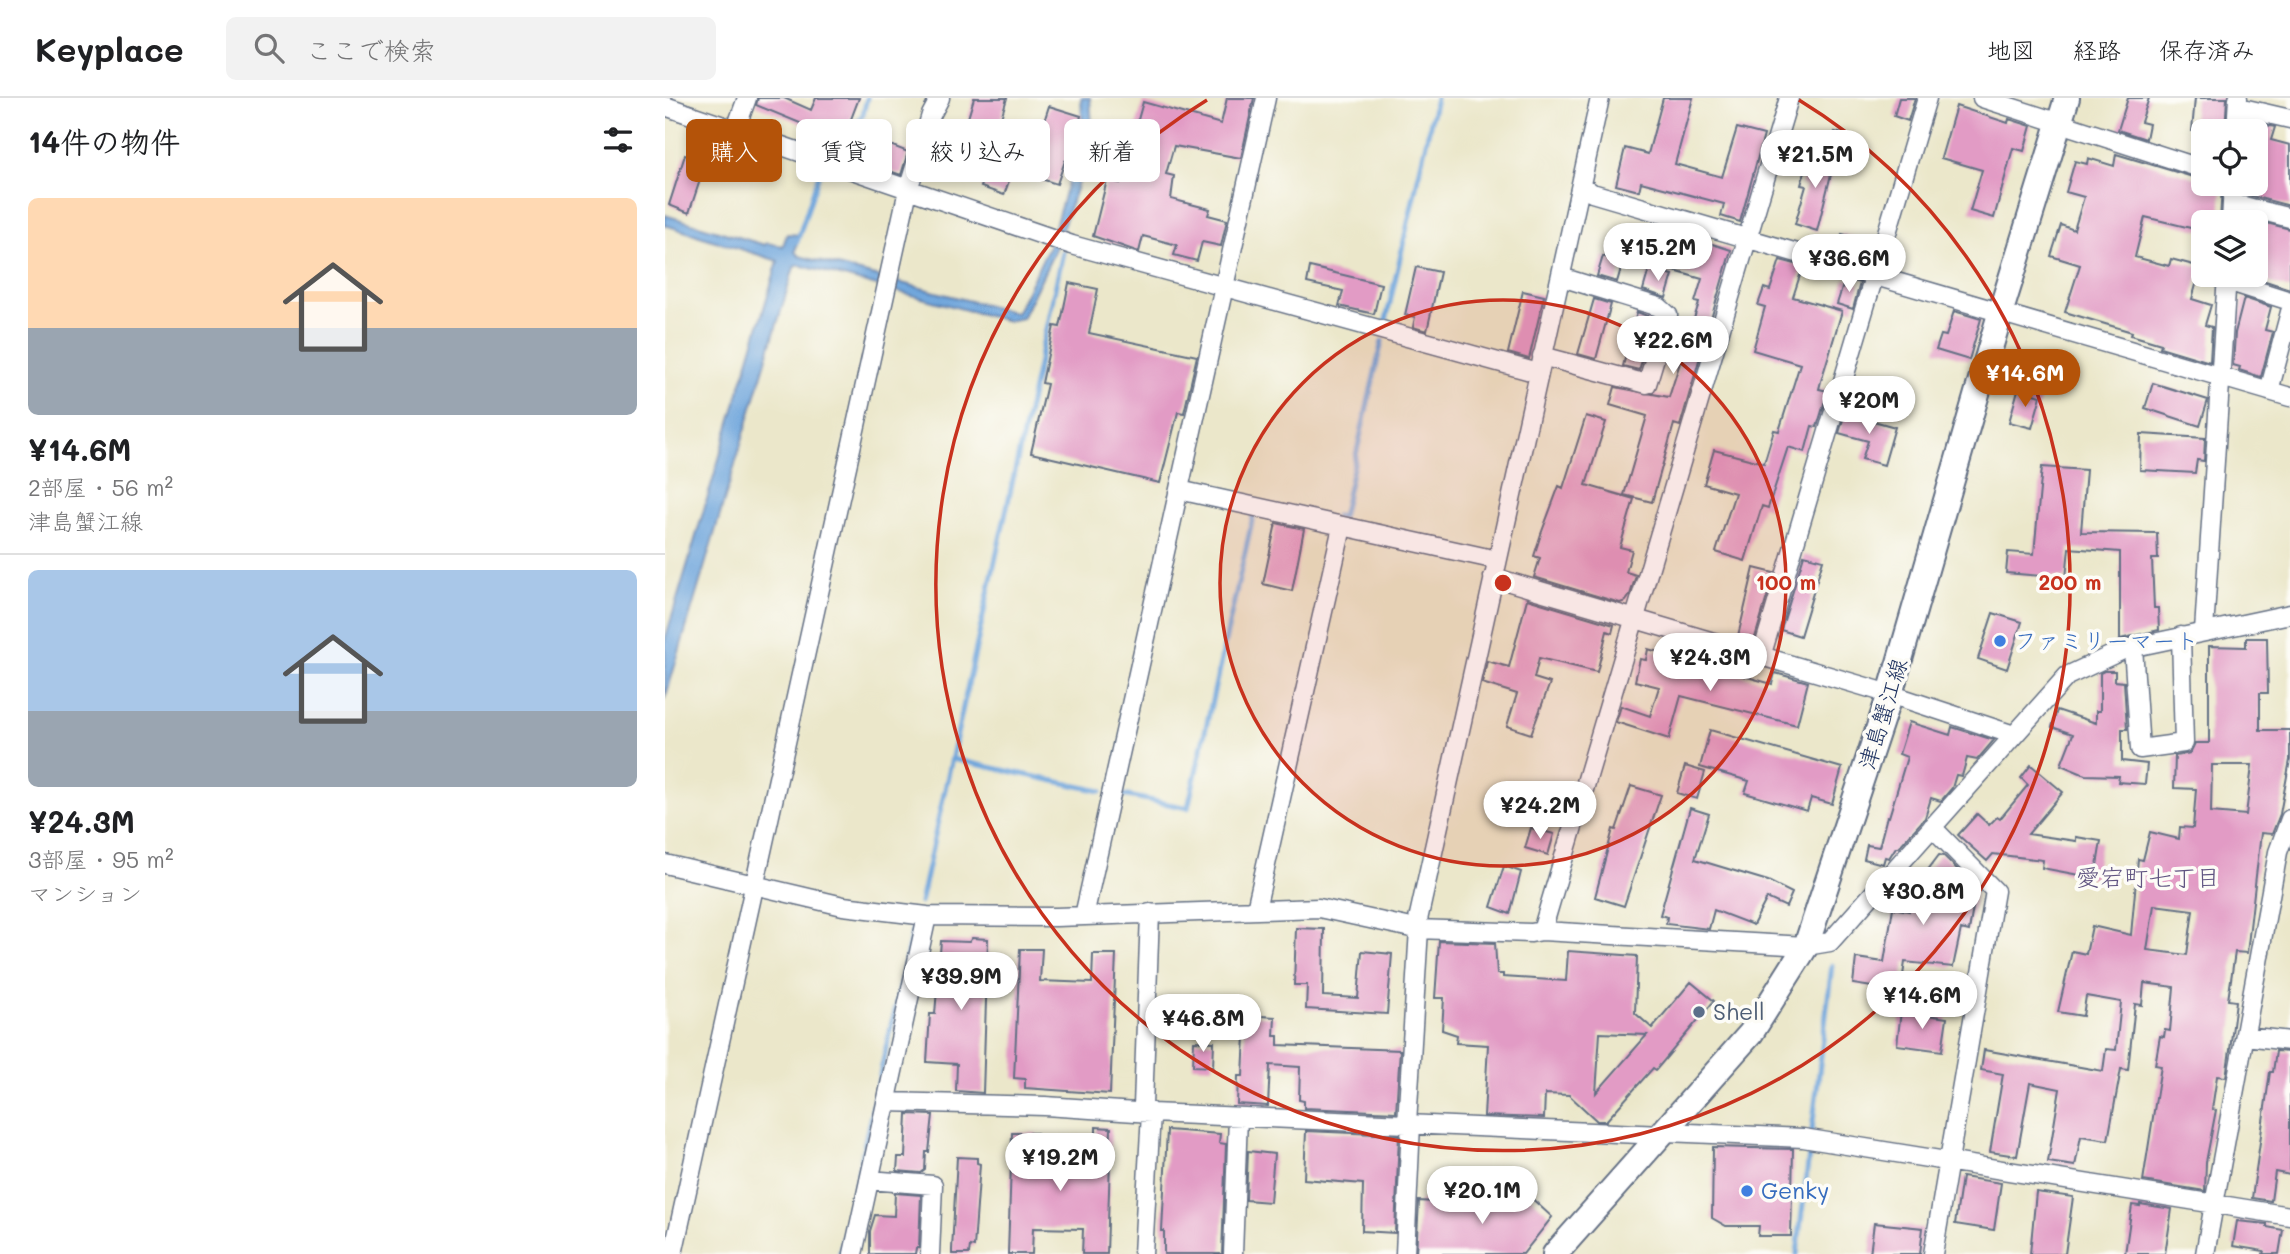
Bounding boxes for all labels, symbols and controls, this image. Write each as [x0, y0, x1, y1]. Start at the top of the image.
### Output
search box [226, 17, 716, 80]
text: Keyplace [35, 27, 184, 70]
icon: search [250, 29, 288, 67]
text: ここで検索 [306, 33, 436, 67]
text: 地図 [1987, 34, 2035, 65]
text: 経路 [2073, 34, 2121, 65]
text: 保存済み [2159, 34, 2255, 65]
chip: 購入 [686, 119, 782, 182]
chip: 賃貸 [796, 119, 892, 182]
chip: 絞り込み [906, 119, 1050, 182]
chip: 新着 [1064, 119, 1160, 182]
map controls [2191, 119, 2268, 287]
button: locate [2191, 119, 2268, 196]
text: 14件の物件 [28, 121, 180, 161]
icon: filters [599, 121, 637, 159]
pin: ¥21.5M [1758, 130, 1872, 190]
text: ¥21.5M [1776, 138, 1854, 168]
button: layers [2191, 210, 2268, 287]
pin: ¥15.2M [1601, 223, 1715, 283]
text: ¥15.2M [1619, 231, 1697, 261]
pin: ¥36.6M [1792, 234, 1906, 294]
text: ¥36.6M [1808, 242, 1890, 272]
icon: home [270, 244, 396, 370]
pin: ¥22.6M [1616, 316, 1730, 376]
text: ¥22.6M [1633, 324, 1713, 354]
pin: ¥14.6M [1968, 350, 2082, 409]
text: ¥14.6M [1985, 357, 2065, 387]
pin: ¥20M [1828, 376, 1910, 436]
text: ¥20M [1838, 384, 1900, 414]
text: ¥14.6M [28, 429, 132, 469]
text: 2部屋 · 56 m² [28, 472, 173, 502]
text: 津島蟹江線 [28, 506, 143, 536]
text: 100 m [1756, 568, 1816, 595]
text: 200 m [2039, 568, 2101, 595]
centre of rings [1491, 571, 1515, 595]
icon: home [270, 616, 396, 742]
place label: ファミリーマート [2014, 625, 2198, 655]
marker: ファミリーマート [1992, 633, 2008, 649]
pin: ¥24.3M [1653, 634, 1767, 693]
text: ¥24.3M [1669, 641, 1751, 671]
street label: 津島蟹江線 [1851, 654, 1913, 773]
pin: ¥24.2M [1483, 782, 1597, 841]
text: ¥24.2M [1499, 789, 1581, 819]
text: ¥24.3M [28, 801, 135, 841]
text: 3部屋 · 95 m² [28, 844, 174, 874]
district label: 愛宕町七丁目 [2076, 861, 2220, 892]
pin: ¥30.8M [1866, 868, 1980, 927]
text: ¥30.8M [1881, 875, 1965, 905]
text: マンション [28, 878, 142, 908]
pin: ¥39.9M [904, 953, 1018, 1012]
text: ¥39.9M [920, 960, 1002, 990]
pin: ¥14.6M [1865, 972, 1979, 1031]
text: ¥14.6M [1882, 979, 1962, 1009]
pin: ¥46.8M [1146, 995, 1260, 1054]
place label: Shell [1713, 996, 1765, 1026]
text: ¥46.8M [1161, 1002, 1245, 1032]
marker: Shell [1691, 1004, 1707, 1020]
pin: ¥19.2M [1003, 1134, 1117, 1193]
text: ¥19.2M [1021, 1141, 1099, 1171]
pin: ¥20.1M [1425, 1166, 1539, 1226]
text: ¥20.1M [1443, 1174, 1521, 1204]
place label: Genky [1761, 1175, 1829, 1205]
marker: Genky [1739, 1183, 1755, 1199]

